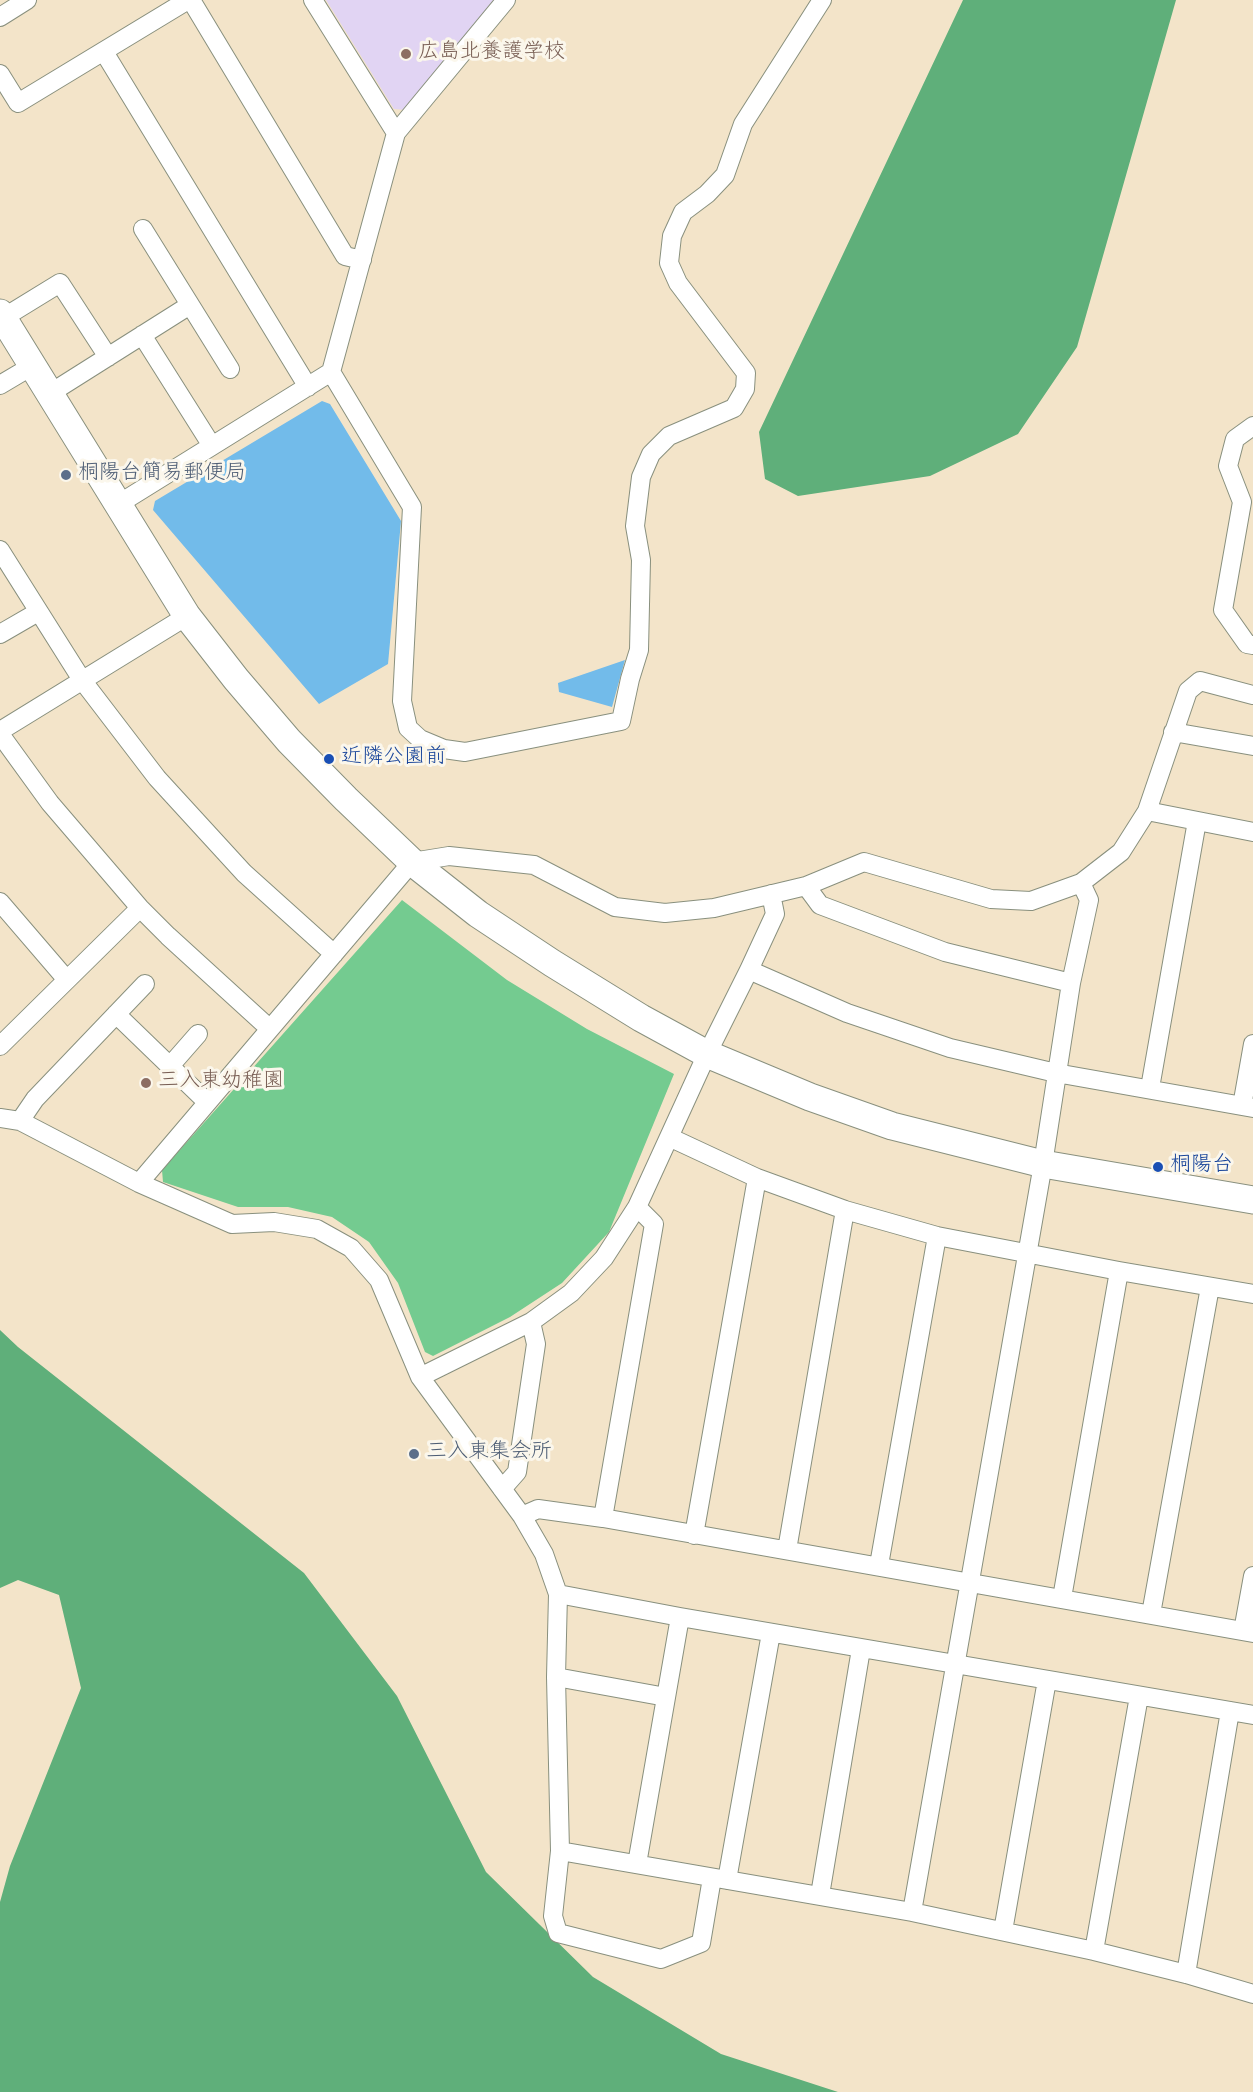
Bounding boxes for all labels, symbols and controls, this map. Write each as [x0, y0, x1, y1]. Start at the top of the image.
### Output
place label: 広島北養護学校 [418, 41, 565, 67]
marker: 広島北養護学校 [399, 47, 413, 61]
place label: 桐陽台簡易郵便局 [78, 462, 246, 488]
marker: 桐陽台簡易郵便局 [59, 468, 73, 482]
place label: 近隣公園前 [341, 746, 446, 772]
marker: 近隣公園前 [322, 752, 336, 766]
place label: 三入東幼稚園 [158, 1070, 284, 1096]
marker: 三入東幼稚園 [139, 1076, 153, 1090]
place label: 桐陽台 [1170, 1154, 1233, 1180]
marker: 桐陽台 [1151, 1160, 1165, 1174]
place label: 三入東集会所 [426, 1441, 552, 1467]
marker: 三入東集会所 [407, 1447, 421, 1461]

